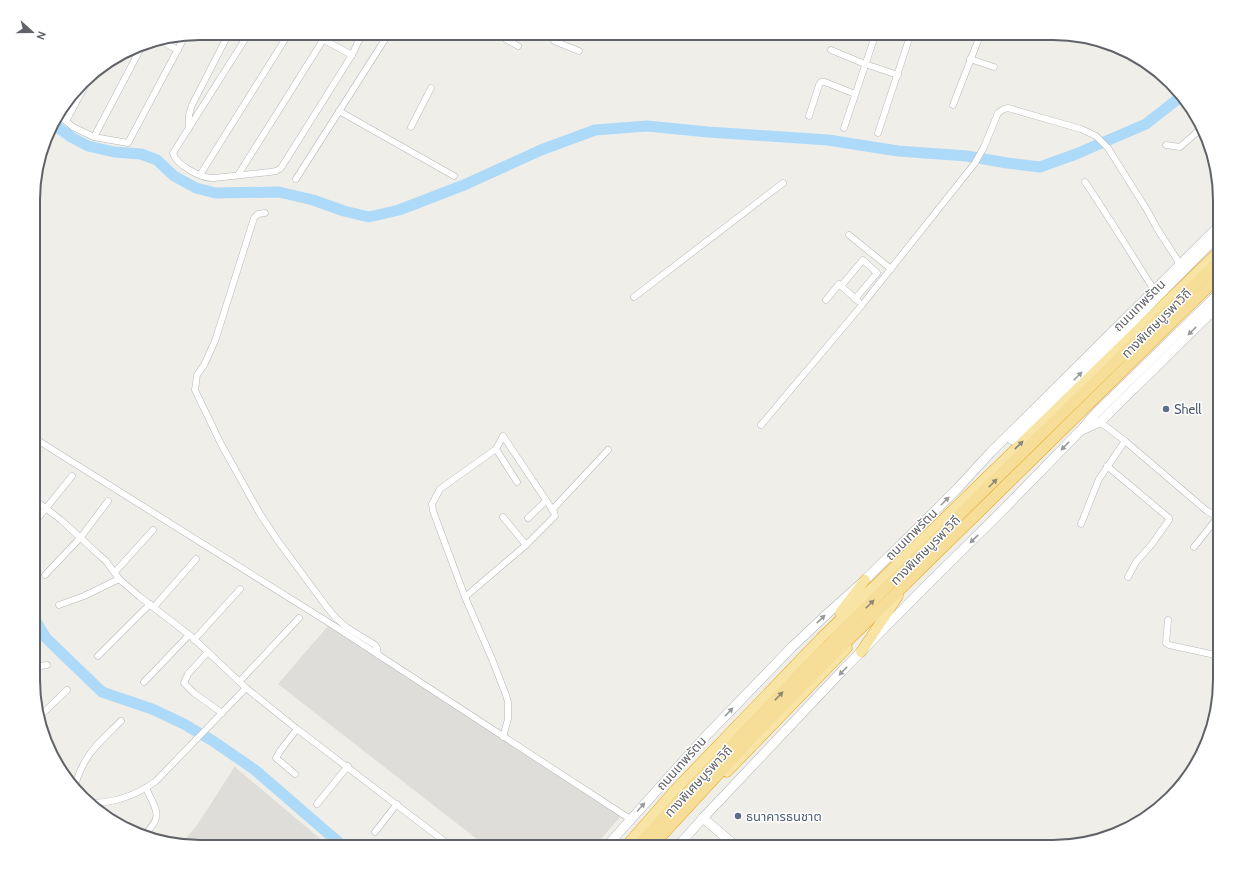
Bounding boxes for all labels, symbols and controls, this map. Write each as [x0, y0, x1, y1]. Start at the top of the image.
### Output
north arrow [12, 12, 52, 52]
text: N [33, 29, 49, 42]
street label: ถนนเทพรัตน [1110, 276, 1168, 334]
street label: ทางพิเศษบูรพาวิถี [1118, 285, 1194, 361]
one-way arrow [1187, 326, 1197, 336]
one-way arrow [1073, 371, 1083, 381]
place label: Shell [1174, 401, 1201, 417]
marker: Shell [1161, 404, 1171, 414]
one-way arrow [1014, 440, 1024, 450]
one-way arrow [1061, 441, 1070, 451]
one-way arrow [988, 478, 998, 488]
one-way arrow [940, 496, 950, 505]
street label: ถนนเทพรัตน [882, 505, 940, 563]
street label: ทางพิเศษบูรพาวิถี [887, 512, 963, 588]
one-way arrow [969, 534, 979, 544]
one-way arrow [865, 599, 875, 609]
one-way arrow [816, 615, 826, 624]
one-way arrow [838, 666, 848, 676]
one-way arrow [774, 691, 784, 701]
one-way arrow [724, 707, 734, 717]
street label: ถนนเทพรัตน [653, 733, 709, 793]
street label: ทางพิเศษบูรพาวิถี [661, 742, 735, 820]
one-way arrow [636, 802, 646, 812]
place label: ธนาคารธนชาต [746, 808, 822, 824]
marker: ธนาคารธนชาต [733, 811, 743, 821]

